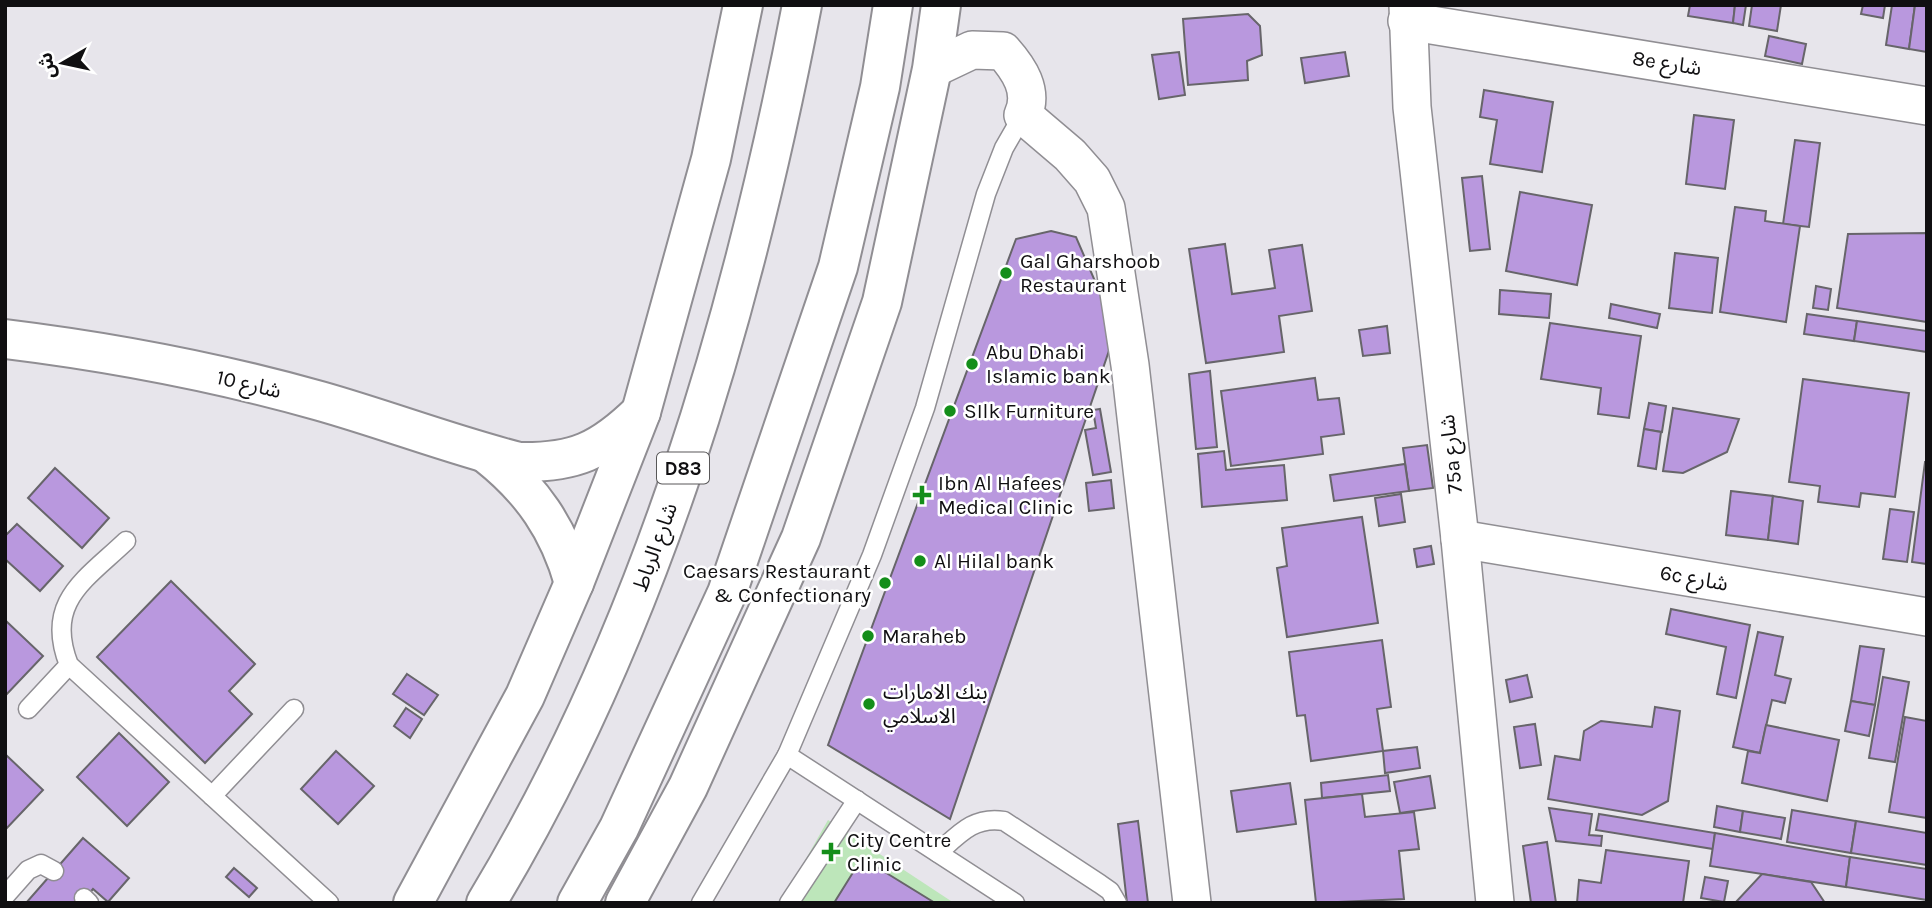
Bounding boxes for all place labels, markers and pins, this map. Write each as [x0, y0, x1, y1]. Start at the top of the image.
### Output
place label: Gal Gharshoob Restaurant [1020, 249, 1160, 297]
marker: Gal Gharshoob Restaurant [998, 265, 1014, 281]
place label: Abu Dhabi Islamic bank [986, 340, 1111, 388]
marker: Abu Dhabi Islamic bank [964, 356, 980, 372]
place label: SIlk Furniture [964, 399, 1094, 423]
marker: SIlk Furniture [942, 403, 958, 419]
place label: Ibn Al Hafees Medical Clinic [938, 471, 1073, 519]
marker: Ibn Al Hafees Medical Clinic [912, 485, 932, 505]
place label: Al Hilal bank [934, 549, 1054, 573]
marker: Al Hilal bank [912, 553, 928, 569]
place label: Caesars Restaurant & Confectionary [683, 559, 871, 607]
marker: Caesars Restaurant & Confectionary [877, 575, 893, 591]
place label: Maraheb [882, 624, 966, 648]
marker: Maraheb [860, 628, 876, 644]
place label: بنك الامارات الاسلامي [883, 680, 988, 732]
marker: بنك الامارات الاسلامي [861, 696, 877, 712]
place label: City Centre Clinic [847, 828, 951, 876]
marker: City Centre Clinic [821, 842, 841, 862]

